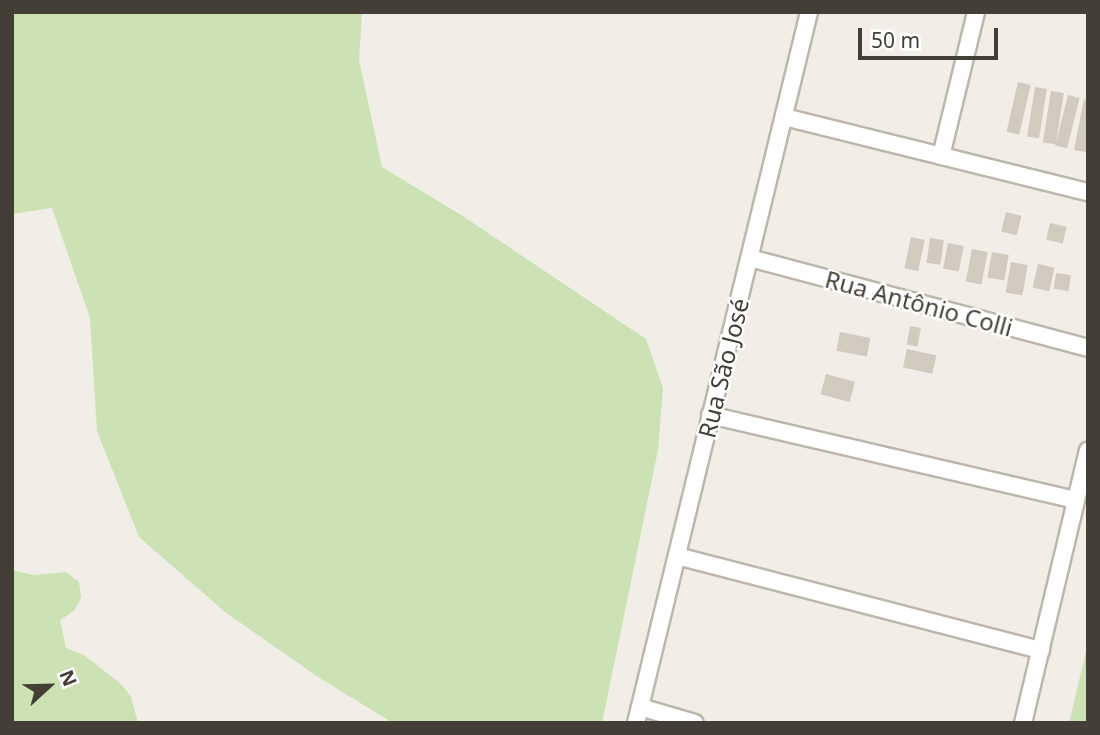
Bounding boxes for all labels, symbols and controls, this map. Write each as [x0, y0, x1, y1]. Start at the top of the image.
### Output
scale bar [862, 14, 1002, 58]
text: 50 m [871, 26, 920, 54]
street label: Rua Antônio Colli [822, 264, 1016, 342]
street label: Rua São José [692, 295, 754, 441]
north arrow [14, 651, 84, 721]
text: N [54, 666, 83, 690]

